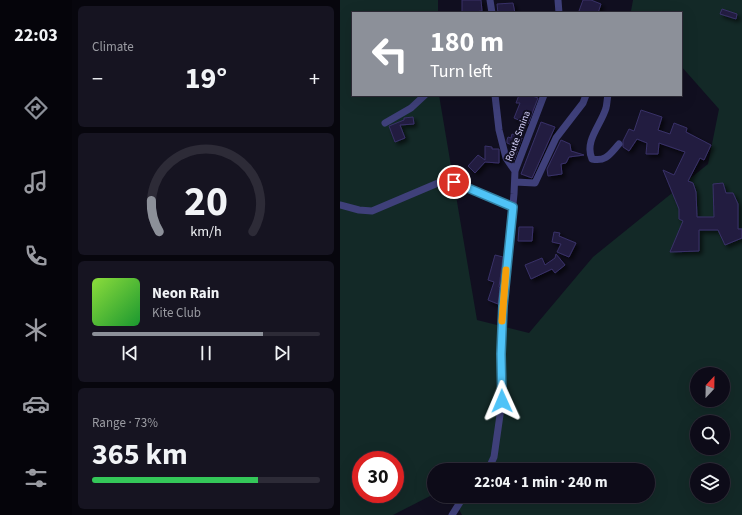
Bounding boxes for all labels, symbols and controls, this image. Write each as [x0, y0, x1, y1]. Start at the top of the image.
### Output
text: 180 m [430, 22, 504, 62]
text: 22:03 [14, 23, 58, 48]
icon: left [364, 28, 416, 80]
text: Climate [92, 38, 134, 56]
text: 19° [185, 57, 227, 100]
text: Turn left [430, 59, 492, 84]
text: − [92, 63, 103, 95]
text: + [309, 63, 320, 95]
icon: directions [22, 94, 50, 122]
street label: Route Smina [502, 109, 534, 163]
pin [437, 165, 471, 199]
icon: music [22, 168, 50, 196]
icon: arrive [443, 171, 465, 193]
text: 20 [184, 172, 228, 232]
text: km/h [190, 220, 222, 241]
icon: phone [22, 242, 50, 270]
text: Neon Rain [152, 283, 219, 304]
text: Kite Club [152, 304, 201, 322]
icon: climate [22, 316, 50, 344]
icon: previous [119, 342, 141, 364]
icon: pause [195, 342, 217, 364]
icon: next [271, 342, 293, 364]
north arrow [690, 367, 730, 407]
map controls [690, 367, 730, 503]
position arrow [481, 380, 523, 422]
icon: car [22, 390, 50, 418]
text: Range · 73% [92, 414, 158, 432]
button: search [690, 415, 730, 455]
text: 365 km [92, 433, 188, 476]
speed limit sign: 30 [352, 451, 404, 503]
button: layers [690, 463, 730, 503]
icon: filters [22, 464, 50, 492]
text: 22:04 · 1 min · 240 m [474, 472, 608, 493]

